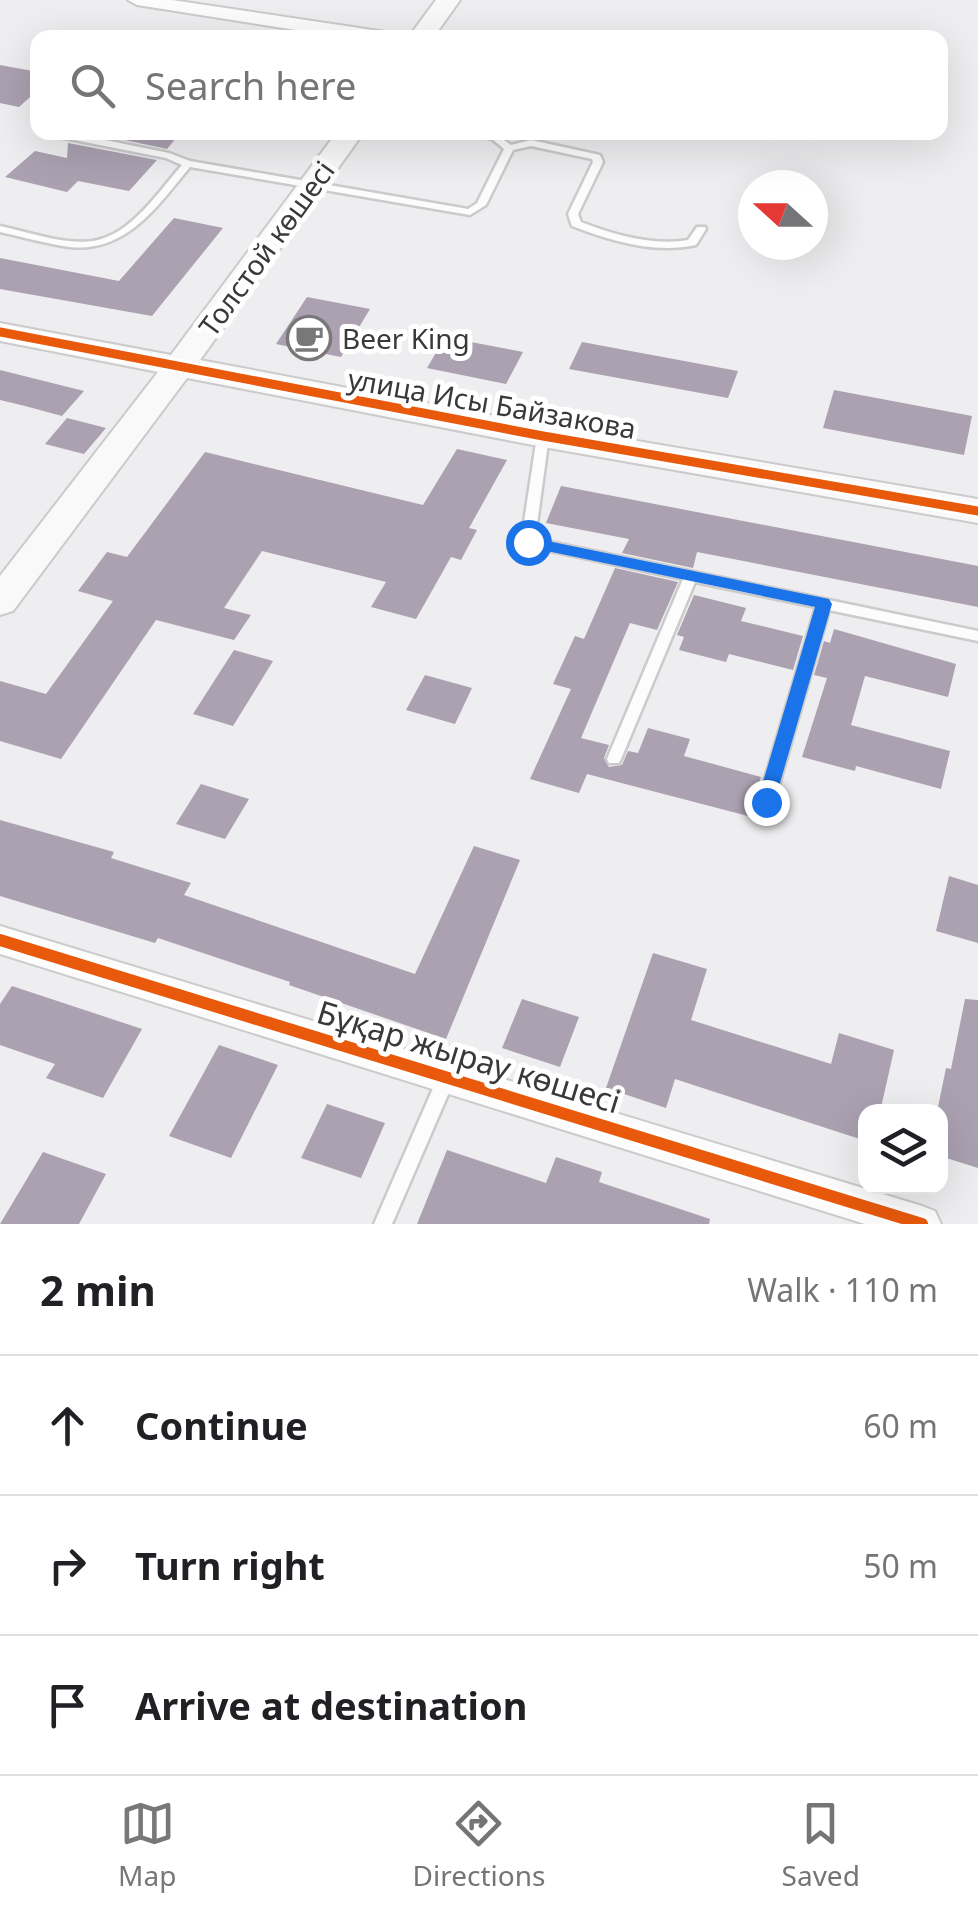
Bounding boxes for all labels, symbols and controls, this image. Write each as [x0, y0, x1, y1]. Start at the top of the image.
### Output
search box [30, 30, 948, 140]
icon: search [65, 58, 120, 113]
text: Search here [145, 59, 356, 111]
street label: Толстой көшесі [189, 153, 343, 343]
north arrow [738, 170, 828, 260]
cafe icon: Beer King [286, 315, 332, 361]
place label: Beer King [342, 319, 470, 357]
street label: улица Исы Байзакова [345, 359, 639, 447]
route start [506, 520, 552, 566]
route end [744, 780, 790, 826]
street label: Бұқар жырау көшесі [312, 989, 626, 1123]
map controls [858, 1104, 948, 1194]
button: layers [858, 1104, 948, 1194]
text: 2 min [40, 1261, 156, 1318]
text: Walk · 110 m [747, 1268, 938, 1311]
icon: ahead [40, 1398, 95, 1453]
text: Continue [135, 1399, 308, 1451]
text: 60 m [863, 1404, 938, 1447]
icon: right [40, 1538, 95, 1593]
text: Turn right [135, 1539, 325, 1591]
text: 50 m [863, 1544, 938, 1587]
icon: arrive [40, 1678, 95, 1733]
text: Arrive at destination [135, 1679, 527, 1731]
tab: Map [118, 1796, 176, 1894]
tab: Directions [413, 1796, 545, 1894]
tab: Saved [782, 1796, 860, 1894]

